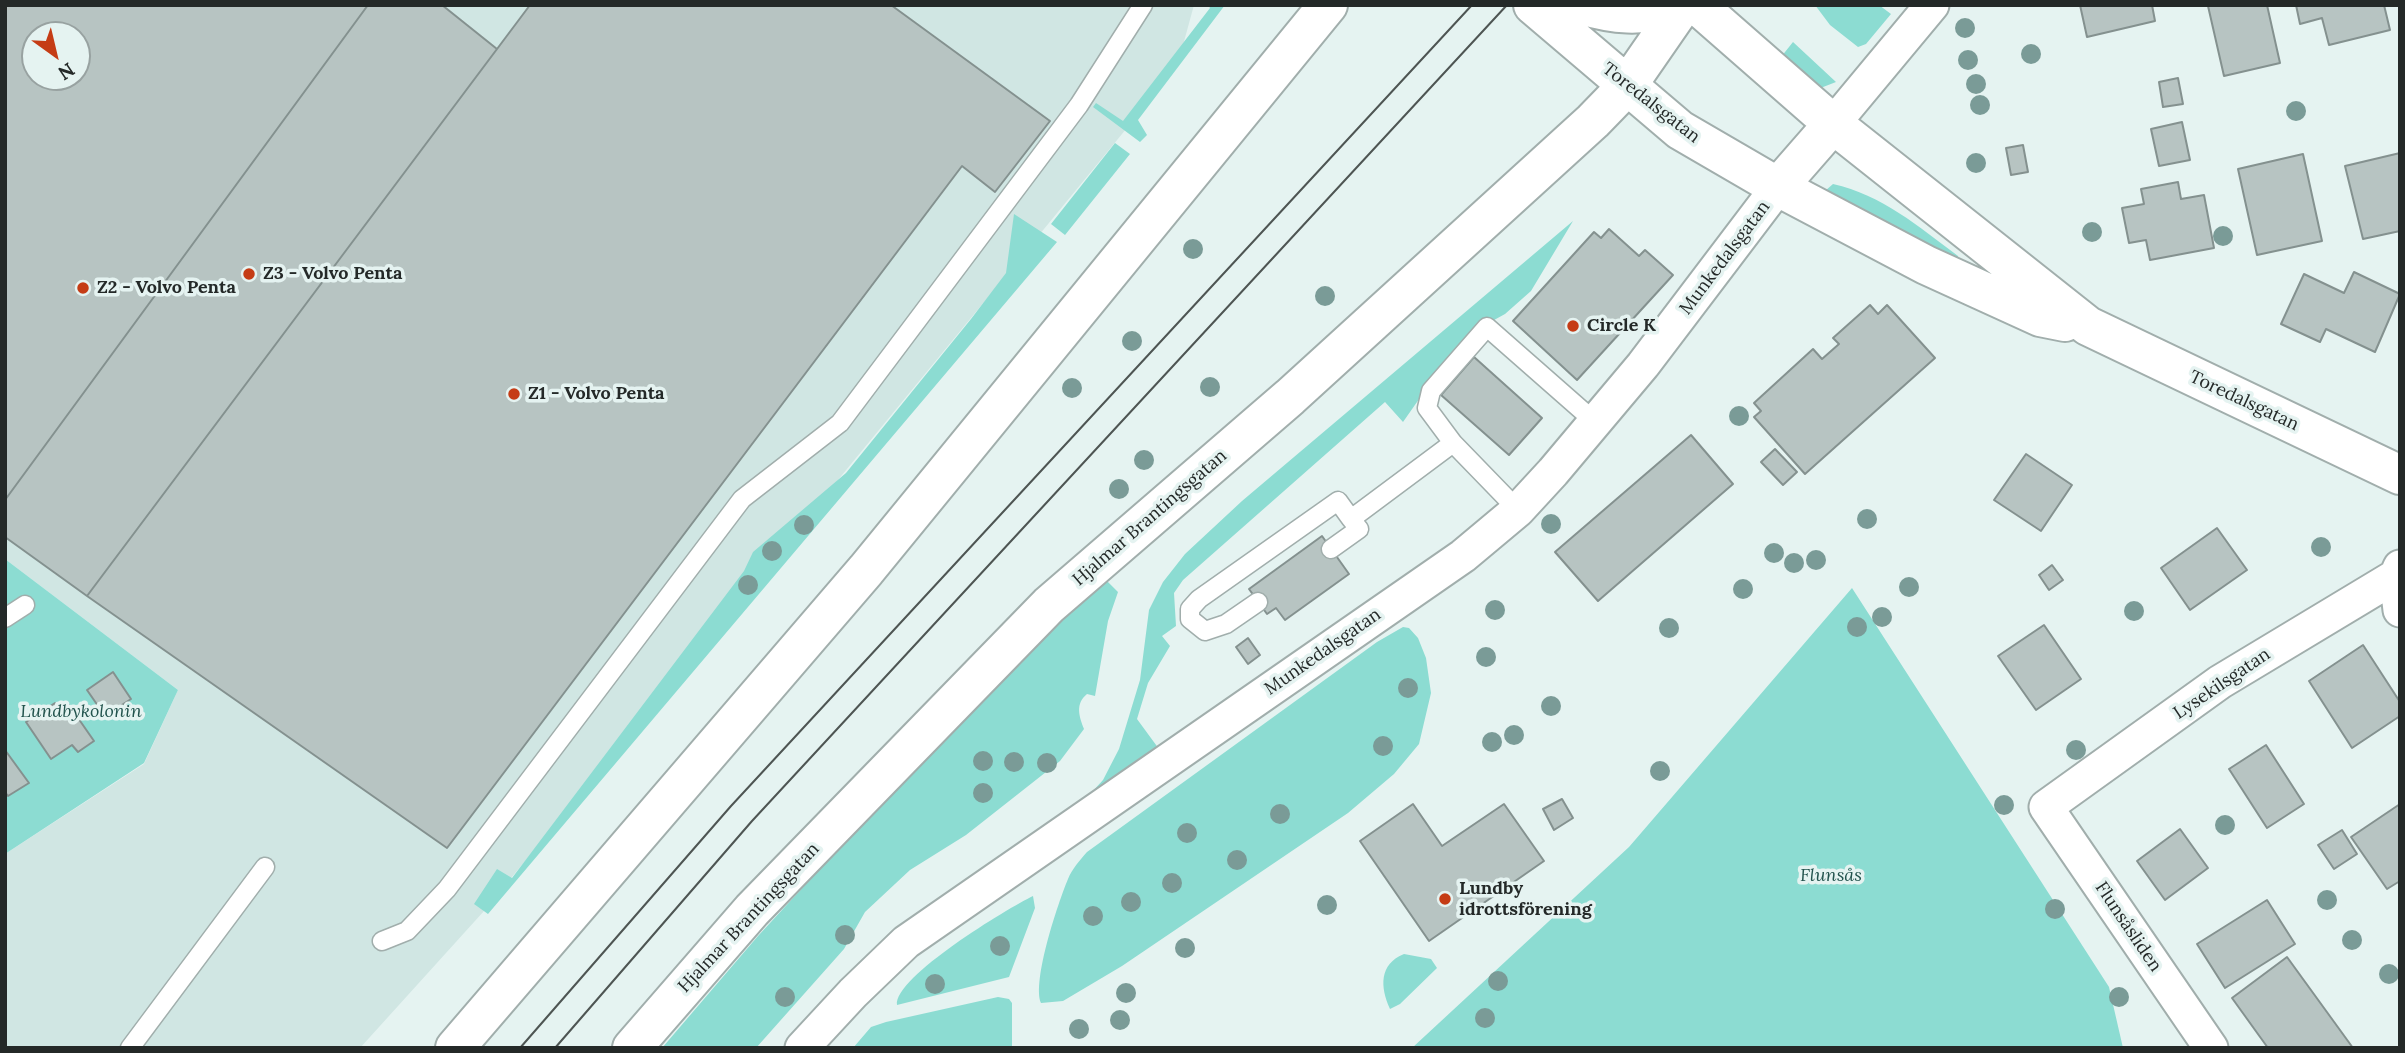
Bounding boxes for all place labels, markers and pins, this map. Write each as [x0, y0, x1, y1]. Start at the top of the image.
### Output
place label: Z3 - Volvo Penta [263, 263, 402, 285]
marker: Z3 - Volvo Penta [241, 266, 257, 282]
place label: Z2 - Volvo Penta [97, 277, 236, 299]
marker: Z2 - Volvo Penta [75, 280, 91, 296]
place label: Circle K [1587, 315, 1656, 337]
marker: Circle K [1565, 318, 1581, 334]
place label: Z1 - Volvo Penta [528, 383, 665, 405]
marker: Z1 - Volvo Penta [506, 386, 522, 402]
place label: Lundby idrottsförening [1459, 878, 1592, 920]
marker: Lundby idrottsförening [1437, 891, 1453, 907]

